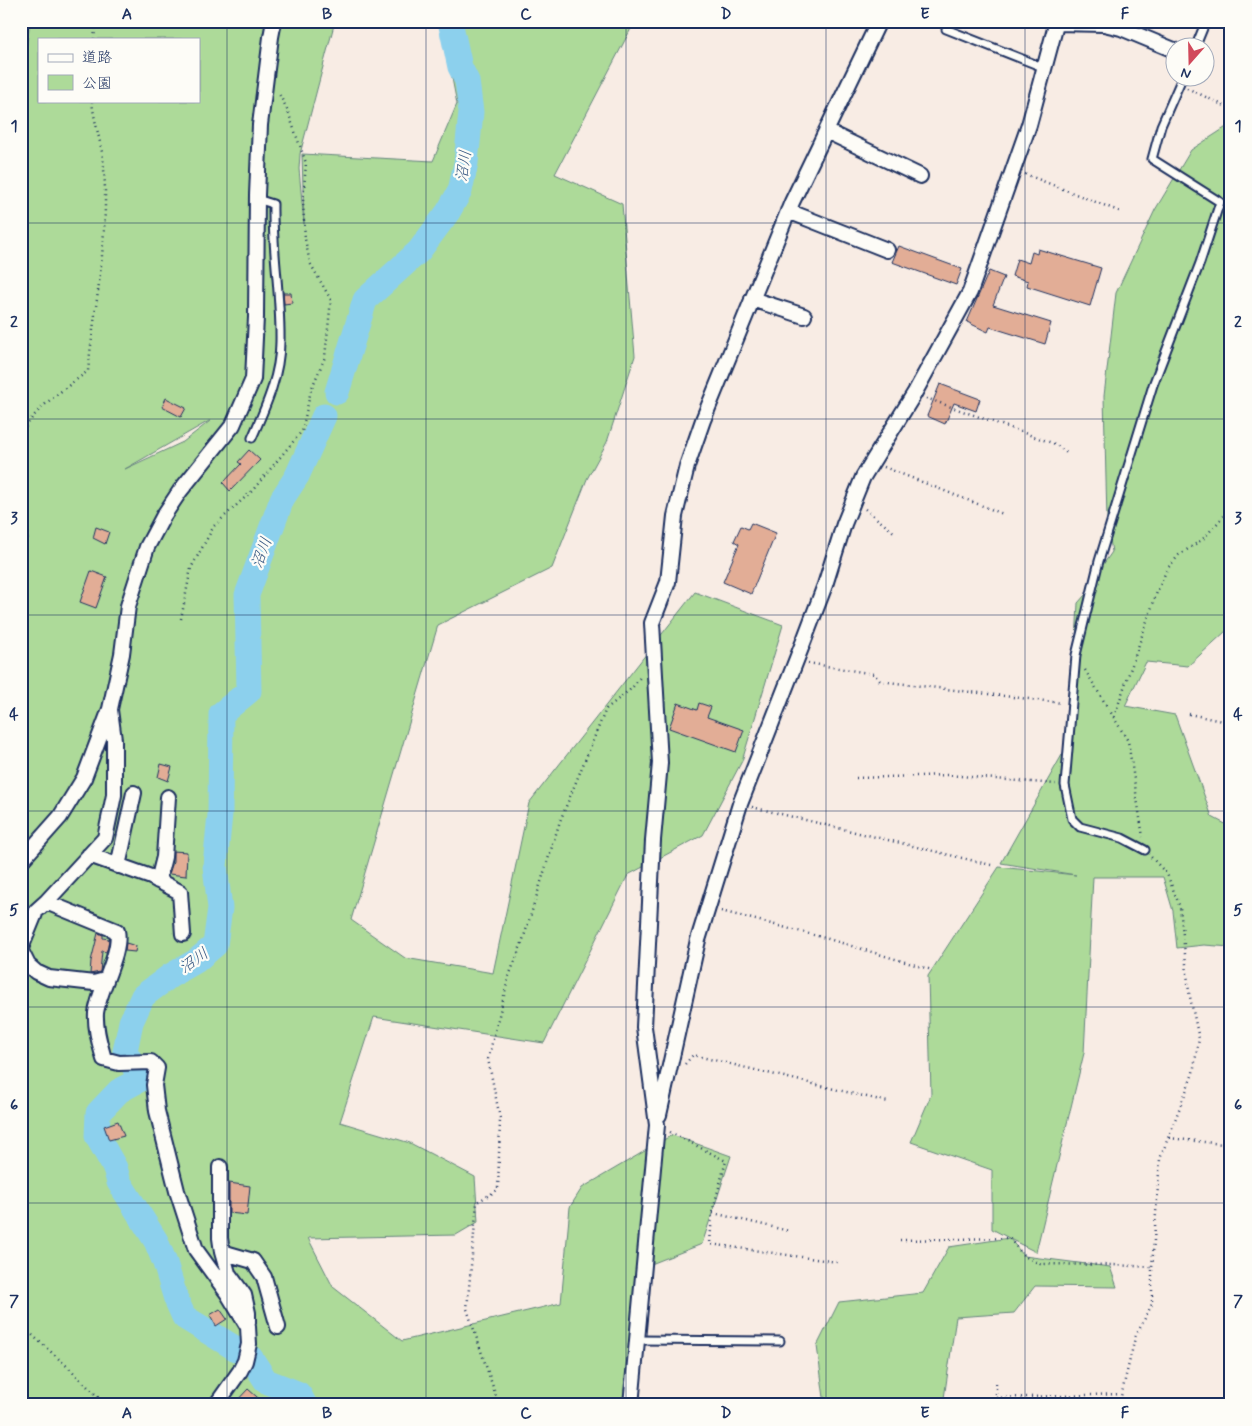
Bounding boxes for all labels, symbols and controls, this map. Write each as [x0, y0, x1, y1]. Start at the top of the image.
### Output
text: A [122, 4, 132, 25]
text: B [322, 4, 332, 25]
text: C [520, 4, 532, 25]
text: D [720, 4, 732, 25]
text: E [920, 4, 930, 25]
text: F [1121, 4, 1130, 25]
legend [38, 38, 200, 102]
north arrow [1164, 38, 1214, 88]
text: 道路 [82, 48, 112, 68]
text: N [1178, 63, 1193, 83]
text: 公園 [82, 74, 112, 94]
text: 1 [10, 116, 18, 137]
text: 1 [1234, 116, 1242, 137]
water label: 沼川 [451, 149, 477, 183]
text: 2 [10, 312, 18, 333]
text: 2 [1234, 312, 1242, 333]
text: 3 [10, 508, 18, 529]
text: 3 [1234, 508, 1242, 529]
water label: 沼川 [247, 534, 277, 572]
text: 4 [9, 704, 19, 725]
text: 4 [1233, 704, 1243, 725]
text: 5 [9, 900, 19, 921]
text: 5 [1233, 900, 1243, 921]
water label: 沼川 [175, 943, 213, 979]
text: 6 [10, 1095, 18, 1116]
text: 6 [1234, 1095, 1242, 1116]
text: 7 [9, 1291, 19, 1312]
text: 7 [1233, 1291, 1243, 1312]
text: A [122, 1403, 132, 1424]
text: B [322, 1403, 332, 1424]
text: C [520, 1403, 532, 1424]
text: D [720, 1403, 732, 1424]
text: E [920, 1403, 930, 1424]
text: F [1121, 1403, 1130, 1424]

